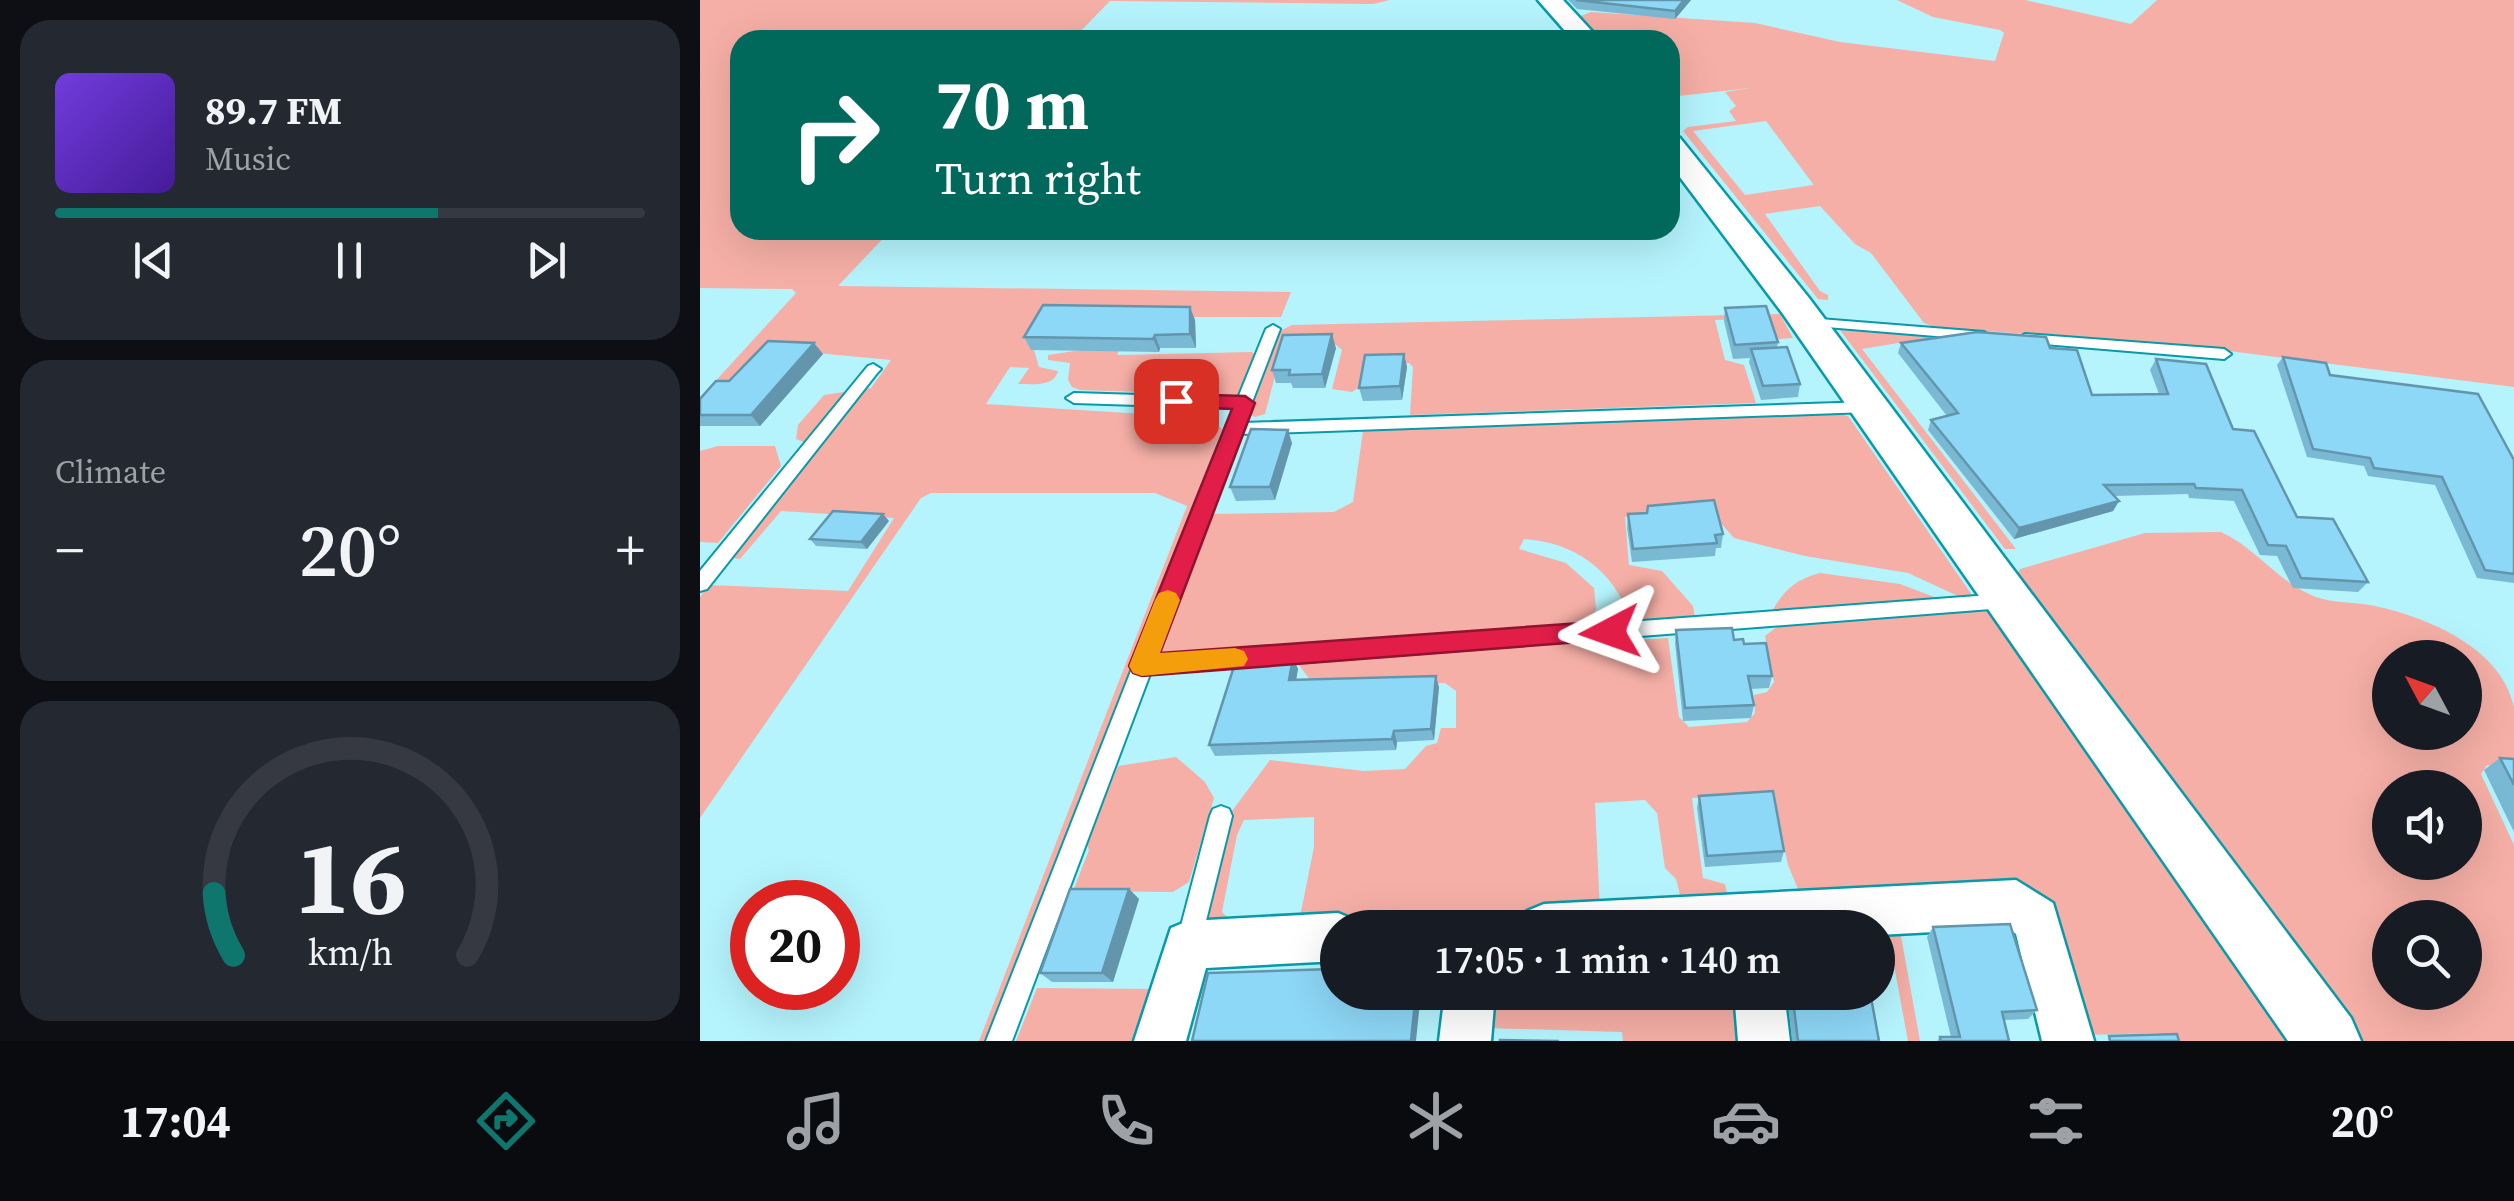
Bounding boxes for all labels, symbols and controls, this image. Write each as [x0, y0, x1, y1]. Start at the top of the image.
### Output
text: 70 m [935, 56, 1089, 152]
icon: right [770, 70, 900, 200]
text: 89.7 FM [205, 85, 342, 137]
text: Music [205, 137, 291, 181]
text: Turn right [935, 147, 1141, 209]
icon: previous [126, 233, 181, 288]
icon: pause [322, 233, 377, 288]
icon: next [519, 233, 574, 288]
pin [1134, 359, 1219, 444]
icon: arrive [1149, 374, 1204, 429]
text: Climate [55, 450, 166, 494]
text: 20° [299, 498, 401, 601]
text: − [55, 512, 84, 587]
text: + [616, 512, 645, 587]
position arrow [1558, 580, 1662, 684]
north arrow [2372, 640, 2482, 750]
map controls [2372, 640, 2482, 1010]
button: sound [2372, 770, 2482, 880]
text: 16 [294, 805, 406, 948]
speed limit sign: 20 [730, 880, 860, 1010]
button: search [2372, 900, 2482, 1010]
text: km/h [307, 928, 393, 977]
text: 17:05 · 1 min · 140 m [1434, 934, 1781, 986]
icon: directions [471, 1086, 541, 1156]
icon: music [781, 1086, 851, 1156]
icon: phone [1091, 1086, 1161, 1156]
icon: climate [1401, 1086, 1471, 1156]
icon: car [1711, 1086, 1781, 1156]
icon: filters [2021, 1086, 2091, 1156]
text: 17:04 [120, 1090, 231, 1152]
text: 20° [2330, 1090, 2394, 1152]

